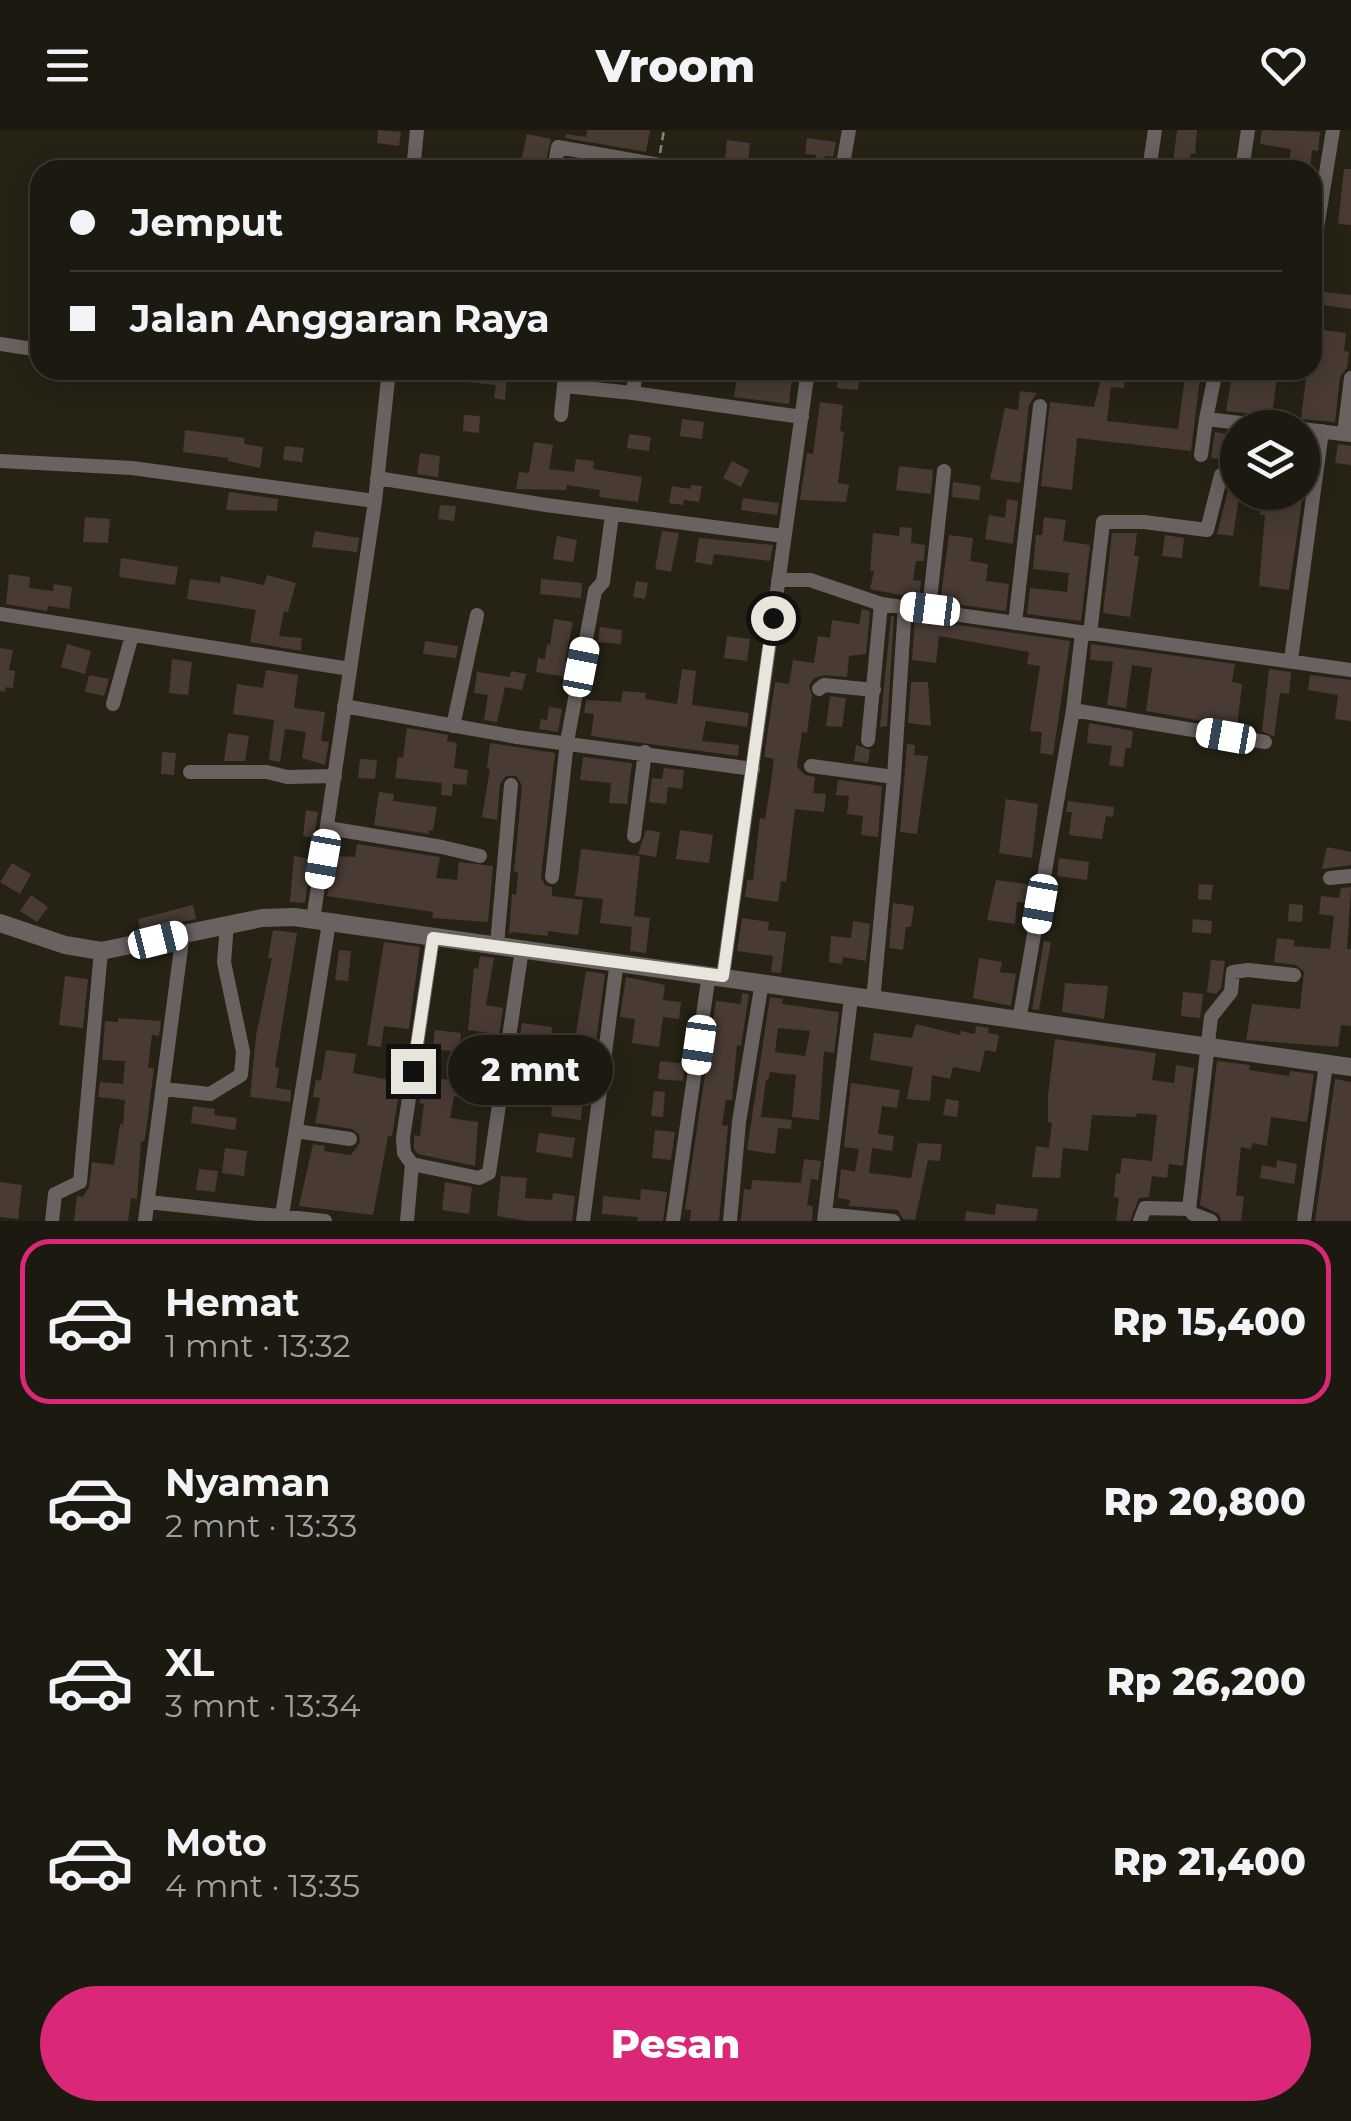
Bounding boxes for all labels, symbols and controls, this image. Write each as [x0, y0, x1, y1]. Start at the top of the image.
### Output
icon: menu [40, 38, 95, 93]
text: Vroom [596, 38, 755, 93]
icon: heart [1256, 38, 1311, 93]
text: Jemput [130, 199, 283, 246]
text: Jalan Anggaran Raya [130, 295, 550, 342]
map controls [1220, 410, 1320, 510]
button: layers [1220, 410, 1320, 510]
car [898, 590, 962, 628]
route start [751, 596, 796, 641]
car [561, 635, 601, 699]
car [1194, 716, 1258, 756]
car [303, 827, 343, 891]
car [1020, 872, 1060, 936]
car [125, 918, 191, 962]
car [680, 1013, 718, 1077]
callout: 2 mnt [448, 1036, 613, 1106]
route end [391, 1049, 436, 1094]
text: 2 mnt [481, 1050, 580, 1089]
icon: car [45, 1277, 135, 1367]
text: Hemat [165, 1279, 300, 1326]
text: Rp 15,400 [1112, 1298, 1306, 1345]
text: 1 mnt · 13:32 [165, 1326, 351, 1365]
icon: car [45, 1457, 135, 1547]
text: Nyaman [165, 1459, 331, 1506]
text: Rp 20,800 [1104, 1478, 1306, 1525]
text: 2 mnt · 13:33 [165, 1506, 357, 1545]
icon: car [45, 1637, 135, 1727]
text: XL [165, 1639, 214, 1686]
text: Rp 26,200 [1107, 1658, 1306, 1705]
text: 3 mnt · 13:34 [165, 1686, 360, 1725]
icon: car [45, 1817, 135, 1907]
text: Moto [165, 1819, 267, 1866]
text: Rp 21,400 [1113, 1838, 1306, 1885]
text: 4 mnt · 13:35 [165, 1866, 360, 1905]
button: Pesan [40, 1986, 1311, 2101]

